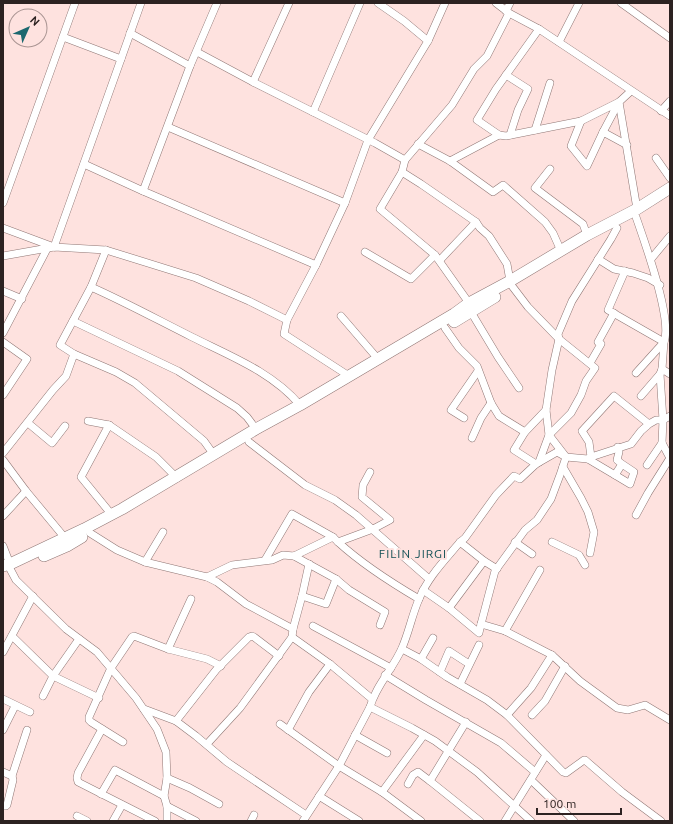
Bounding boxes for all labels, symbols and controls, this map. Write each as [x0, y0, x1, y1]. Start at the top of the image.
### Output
north arrow [8, 8, 48, 48]
text: N [28, 14, 42, 28]
district label: FILIN JIRGI [379, 547, 447, 560]
scale bar [537, 790, 621, 816]
text: 100 m [543, 797, 576, 810]

